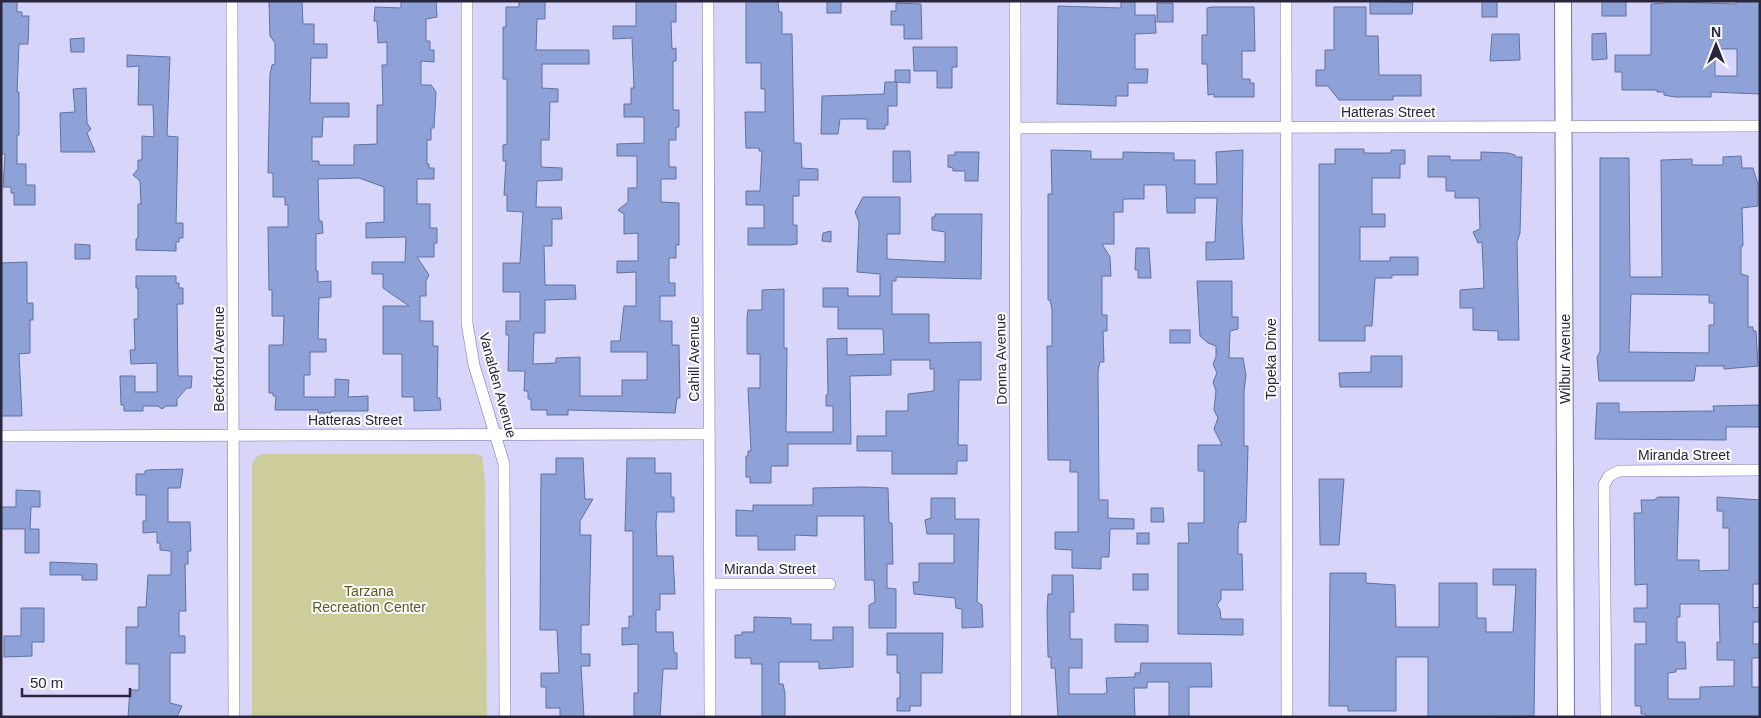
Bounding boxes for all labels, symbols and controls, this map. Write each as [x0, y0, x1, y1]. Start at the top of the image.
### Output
north arrow [1691, 20, 1741, 70]
text: N [1711, 24, 1721, 40]
street label: Hatteras Street [1341, 104, 1435, 120]
street label: Beckford Avenue [211, 306, 227, 412]
street label: Donna Avenue [992, 313, 1010, 405]
street label: Wilbur Avenue [1557, 314, 1573, 404]
street label: Cahill Avenue [686, 316, 702, 402]
street label: Topeka Drive [1263, 318, 1279, 400]
street label: Vanalden Avenue [476, 331, 520, 440]
street label: Hatteras Street [308, 412, 402, 428]
street label: Miranda Street [1638, 447, 1730, 463]
street label: Miranda Street [724, 561, 816, 577]
park label: Tarzana Recreation Center [312, 583, 426, 615]
scale bar [22, 666, 130, 698]
text: 50 m [30, 674, 63, 691]

